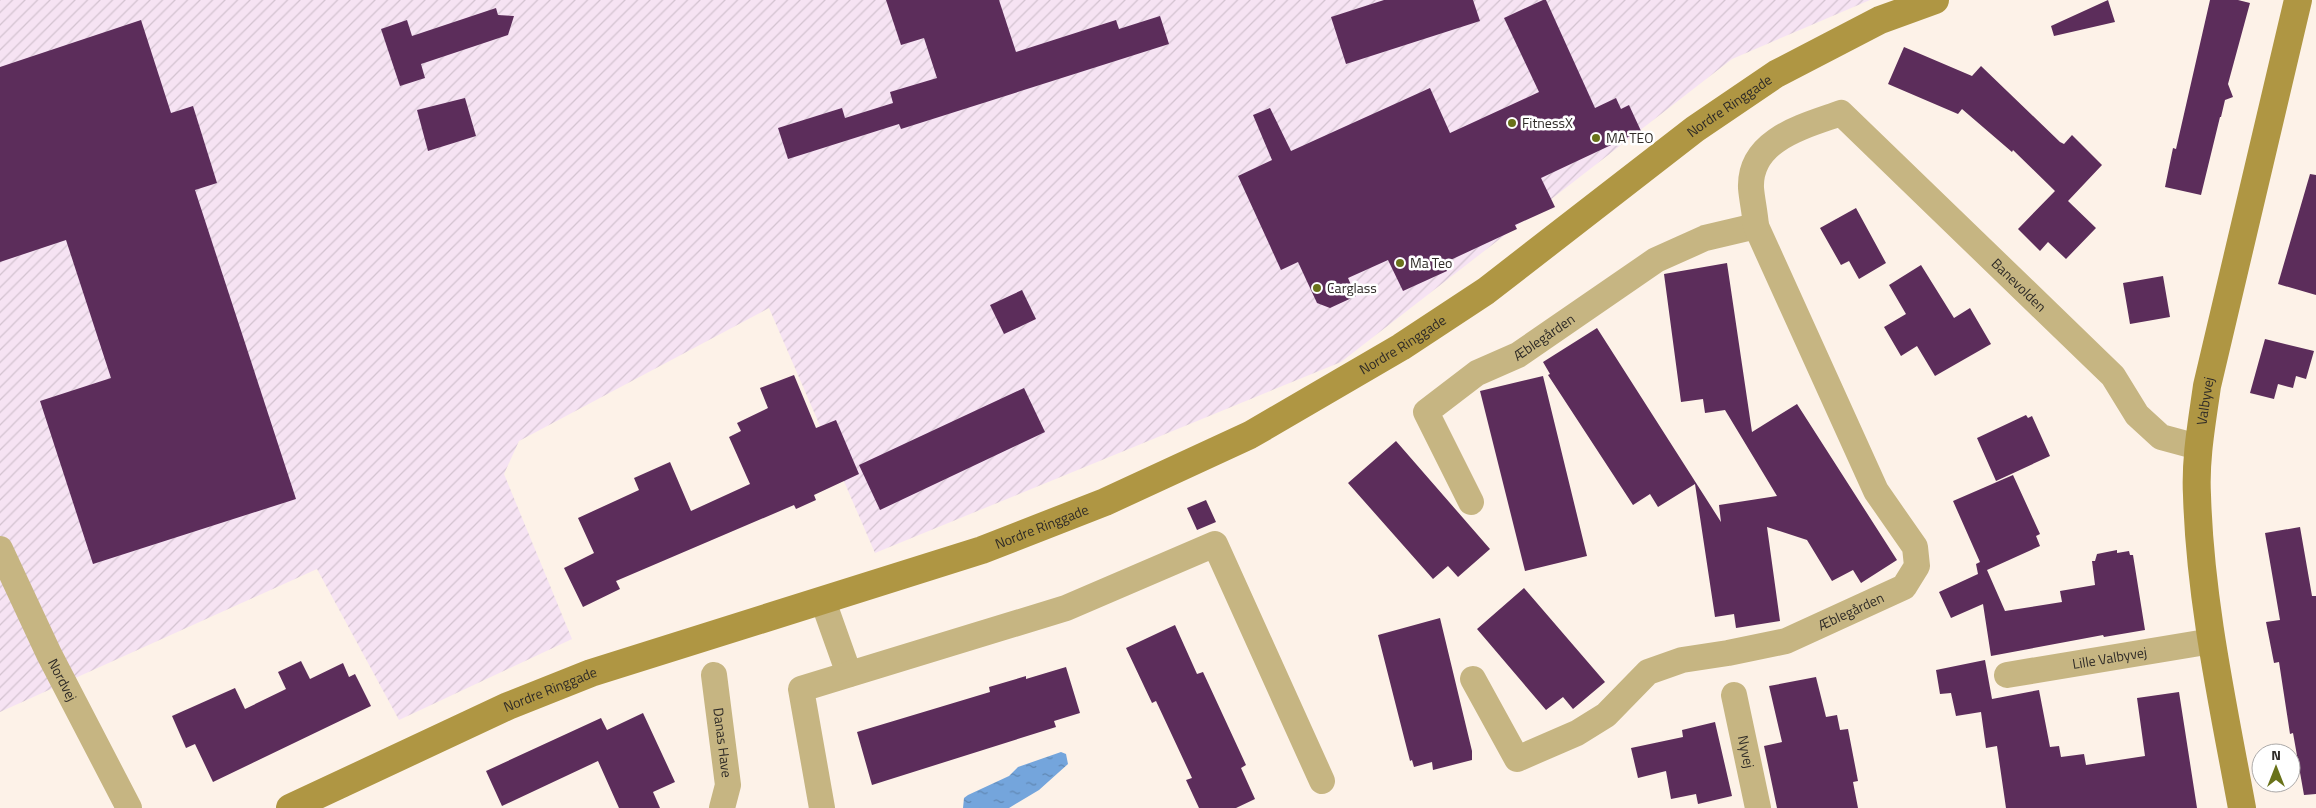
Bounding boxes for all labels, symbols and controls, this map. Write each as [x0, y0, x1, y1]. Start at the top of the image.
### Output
street label: Nordre Ringgade [1682, 69, 1776, 142]
place label: FitnessX [1522, 112, 1573, 133]
marker: FitnessX [1506, 117, 1518, 129]
place label: MA TEO [1606, 127, 1653, 148]
marker: MA TEO [1590, 132, 1602, 144]
place label: Ma Teo [1410, 252, 1452, 273]
street label: Banevolden [1987, 253, 2051, 316]
marker: Ma Teo [1394, 257, 1406, 269]
place label: Carglass [1327, 277, 1377, 298]
marker: Carglass [1311, 282, 1323, 294]
street label: Æblegården [1508, 308, 1579, 366]
street label: Nordre Ringgade [1355, 309, 1450, 379]
street label: Valbyvej [2190, 375, 2219, 427]
street label: Nordre Ringgade [992, 498, 1091, 554]
street label: Æblegården [1814, 587, 1887, 635]
street label: Lille Valbyvej [2071, 641, 2148, 674]
street label: Nordvej [43, 655, 83, 705]
street label: Nordre Ringgade [500, 661, 599, 717]
street label: Danas Have [708, 706, 738, 779]
street label: Nyvej [1733, 733, 1760, 770]
north arrow [2251, 743, 2301, 793]
text: N [2271, 744, 2281, 765]

